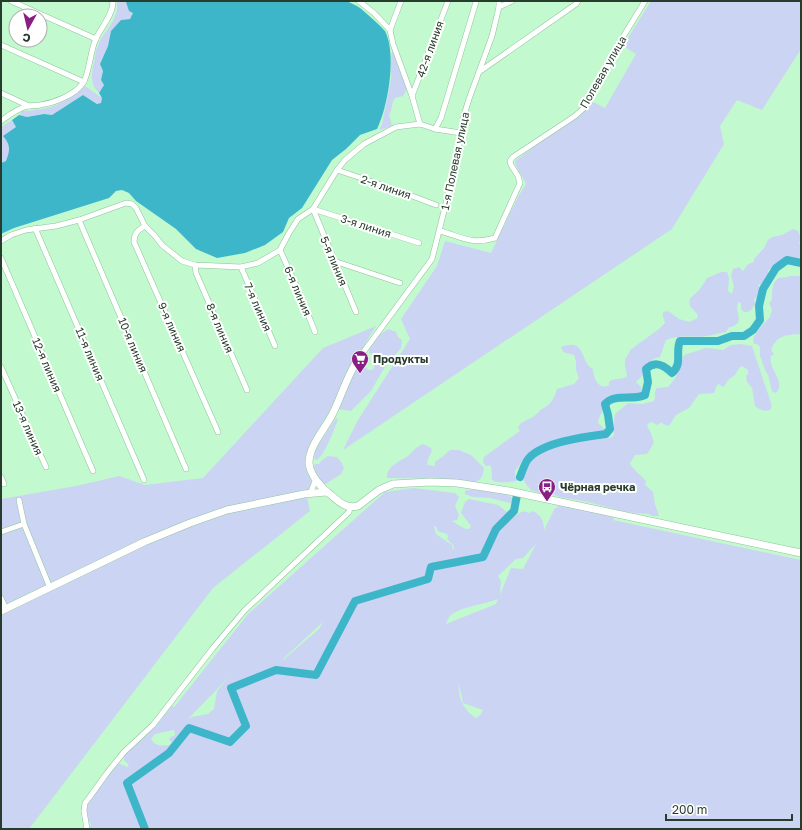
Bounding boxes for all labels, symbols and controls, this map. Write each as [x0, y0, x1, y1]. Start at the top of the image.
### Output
north arrow [8, 8, 48, 48]
street label: 42-я линия [413, 19, 446, 79]
text: С [22, 31, 31, 45]
street label: Полевая улица [577, 33, 629, 110]
street label: 1-я Полевая улица [438, 111, 471, 211]
street label: 2-я линия [359, 172, 413, 201]
street label: 3-я линия [339, 211, 393, 240]
street label: 5-я линия [318, 234, 351, 287]
street label: 6-я линия [282, 264, 315, 318]
street label: 7-я линия [242, 280, 275, 333]
street label: 9-я линия [156, 300, 189, 354]
street label: 8-я линия [204, 301, 237, 355]
street label: 10-я линия [116, 315, 151, 374]
street label: 11-я линия [73, 325, 108, 382]
street label: 12-я линия [30, 336, 65, 394]
supermarket icon: Продукты [350, 349, 370, 374]
place label: Продукты [373, 352, 428, 365]
street label: 13-я линия [11, 399, 46, 457]
bus stop icon: Чёрная речка [537, 477, 557, 502]
place label: Чёрная речка [560, 480, 635, 493]
scale bar [666, 796, 792, 822]
text: 200 m [672, 802, 707, 817]

